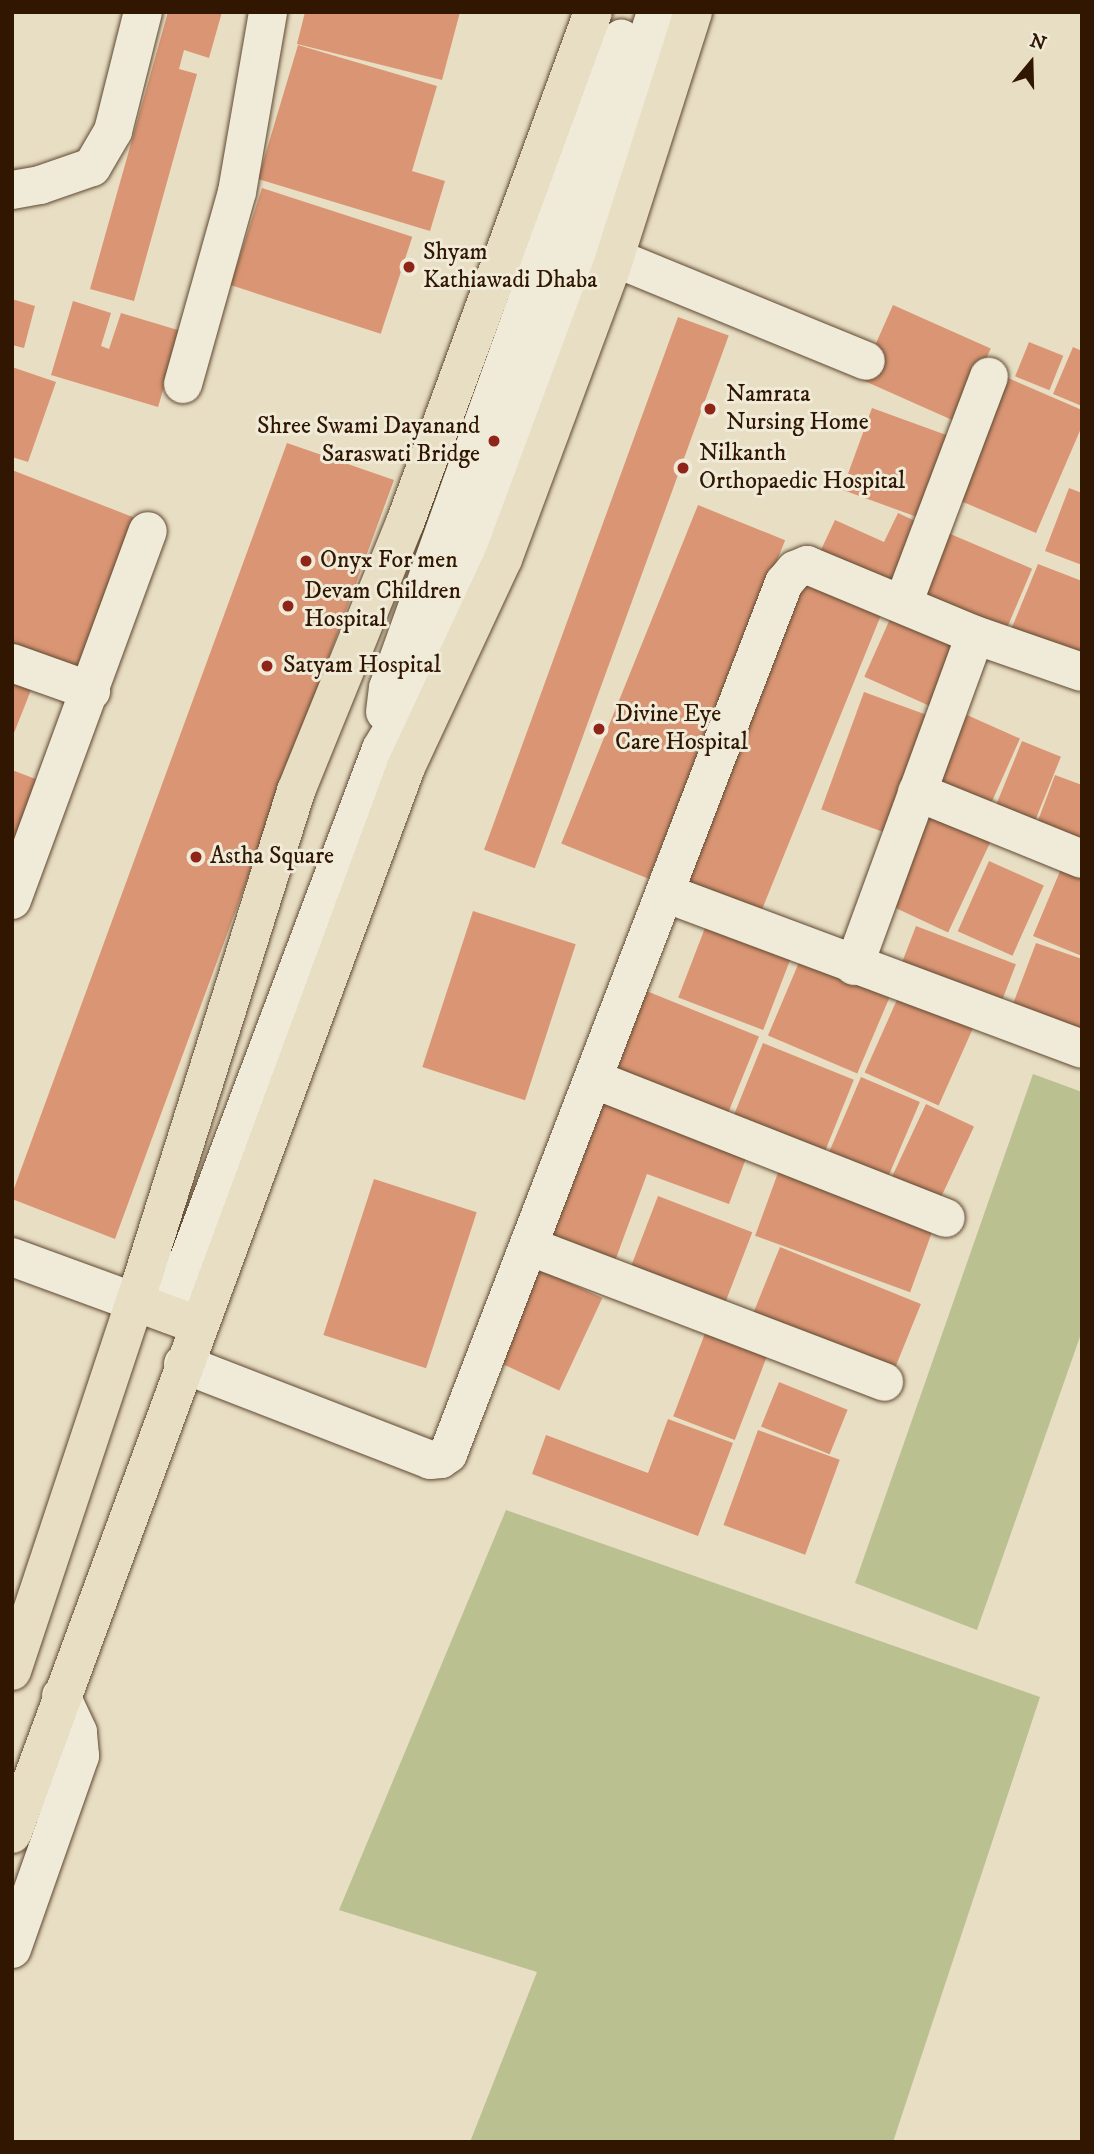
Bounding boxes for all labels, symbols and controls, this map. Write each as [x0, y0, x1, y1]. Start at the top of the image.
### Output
north arrow [996, 28, 1066, 98]
text: N [1027, 29, 1049, 56]
place label: Shyam Kathiawadi Dhaba [423, 239, 597, 295]
marker: Shyam Kathiawadi Dhaba [401, 259, 417, 275]
place label: Namrata Nursing Home [726, 381, 869, 437]
marker: Namrata Nursing Home [700, 399, 720, 419]
place label: Shree Swami Dayanand Saraswati Bridge [257, 413, 480, 469]
marker: Shree Swami Dayanand Saraswati Bridge [486, 433, 502, 449]
place label: Nilkanth Orthopaedic Hospital [699, 440, 905, 496]
marker: Nilkanth Orthopaedic Hospital [673, 458, 693, 478]
place label: Onyx For men [320, 547, 458, 575]
marker: Onyx For men [298, 553, 314, 569]
place label: Devam Children Hospital [304, 578, 461, 634]
marker: Devam Children Hospital [278, 596, 298, 616]
place label: Satyam Hospital [283, 652, 441, 680]
marker: Satyam Hospital [257, 656, 277, 676]
place label: Divine Eye Care Hospital [615, 701, 748, 757]
marker: Divine Eye Care Hospital [589, 719, 609, 739]
place label: Astha Square [210, 843, 334, 871]
marker: Astha Square [188, 849, 204, 865]

